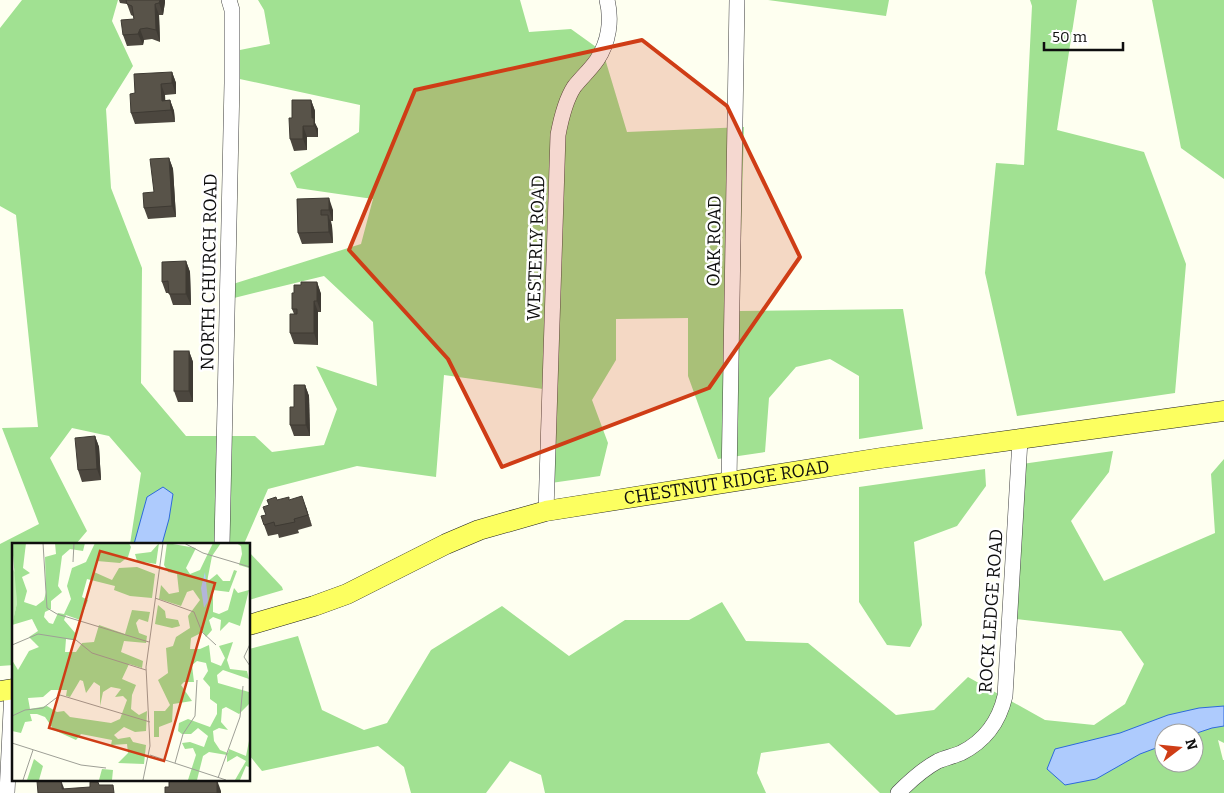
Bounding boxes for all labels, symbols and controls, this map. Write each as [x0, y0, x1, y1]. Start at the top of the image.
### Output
scale bar [1044, 20, 1123, 52]
text: 50 m [1052, 28, 1088, 46]
street label: NORTH CHURCH ROAD [196, 173, 222, 371]
street label: WESTERLY ROAD [522, 175, 550, 321]
street label: OAK ROAD [702, 195, 726, 287]
street label: CHESTNUT RIDGE ROAD [622, 455, 831, 510]
street label: ROCK LEDGE ROAD [974, 528, 1008, 694]
inset map [12, 543, 250, 780]
north arrow [1154, 723, 1204, 773]
text: N [1181, 737, 1201, 752]

